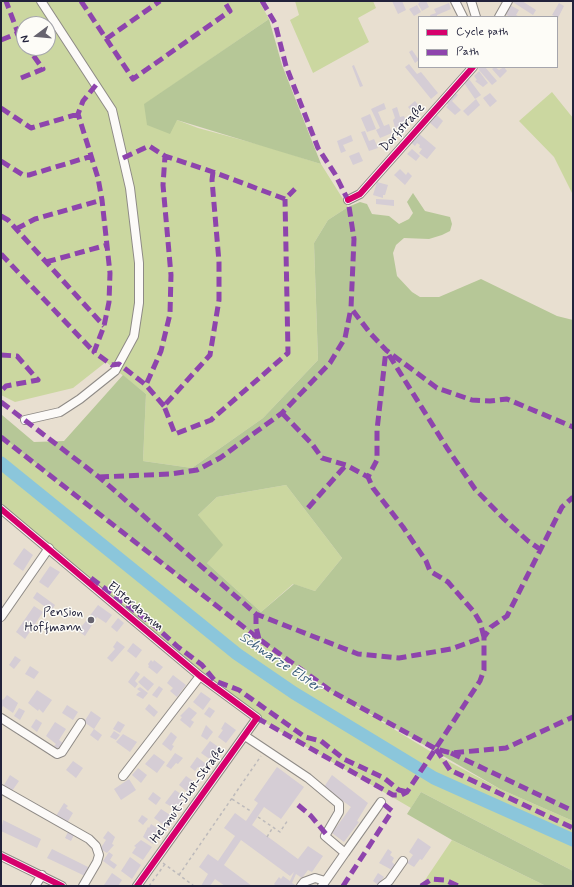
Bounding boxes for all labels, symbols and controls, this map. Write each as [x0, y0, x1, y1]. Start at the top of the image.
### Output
north arrow [16, 16, 56, 56]
legend [418, 16, 558, 68]
text: Cycle path [456, 24, 508, 40]
text: N [18, 34, 33, 44]
text: Path [456, 44, 479, 60]
street label: Dorfstraße [377, 101, 429, 155]
street label: Elsterdamm [104, 579, 166, 635]
place label: Pension Hoffmann [24, 605, 83, 636]
marker: Pension Hoffmann [86, 615, 96, 625]
water label: Schwarze Elster [236, 629, 324, 697]
street label: Helmut-Just-Straße [147, 743, 229, 847]

